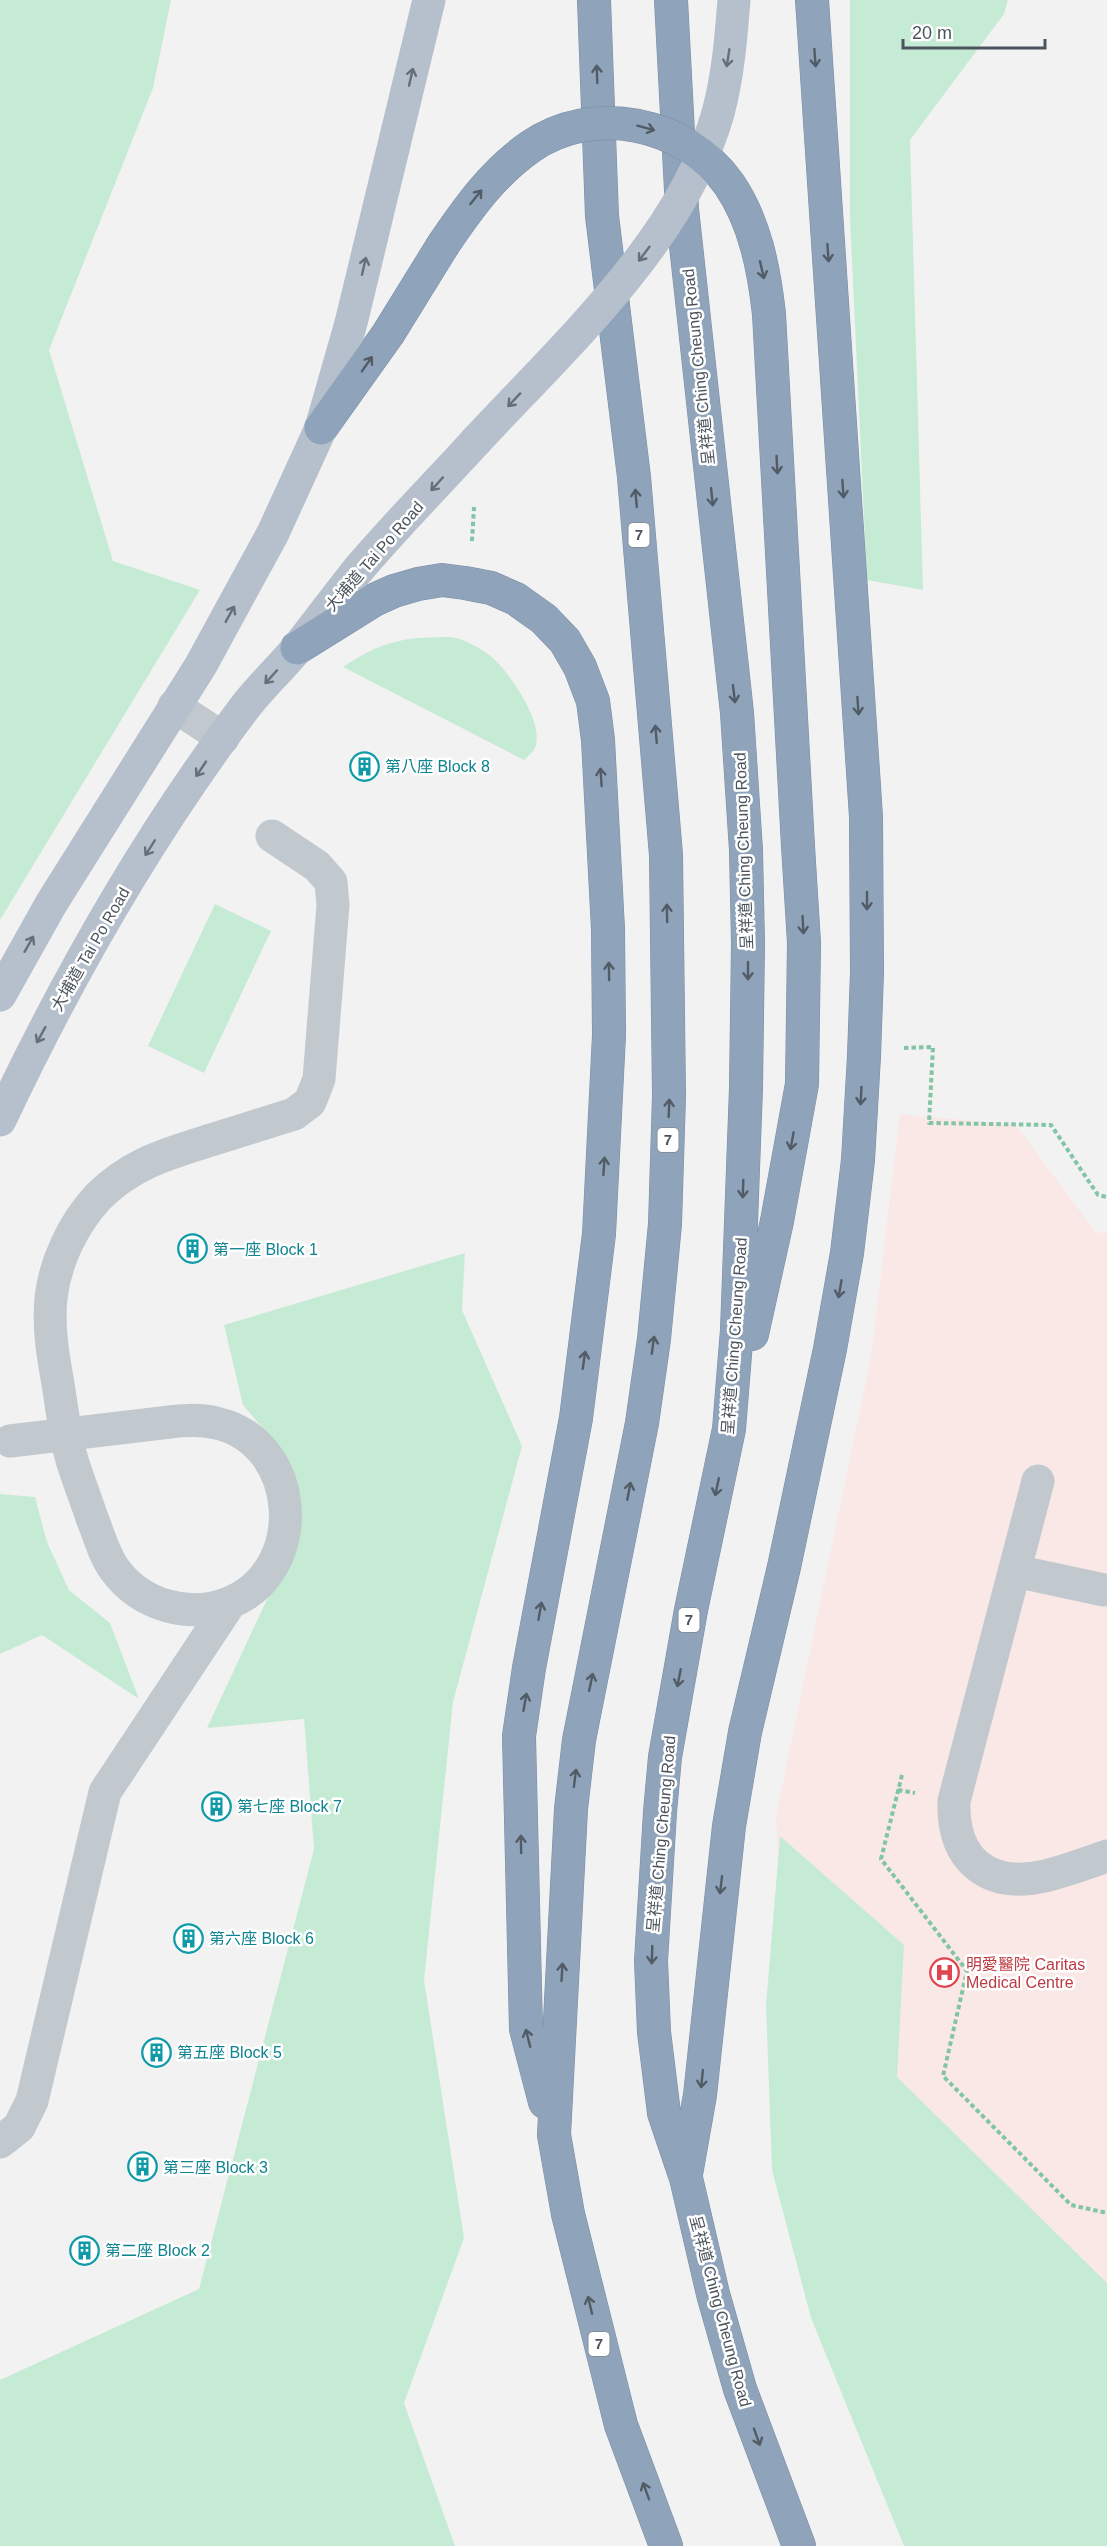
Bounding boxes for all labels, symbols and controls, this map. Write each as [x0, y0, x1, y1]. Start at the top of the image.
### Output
scale bar [903, 12, 1046, 50]
text: 20 m [912, 23, 952, 43]
one-way arrow [722, 48, 733, 67]
one-way arrow [810, 48, 821, 68]
one-way arrow [591, 64, 602, 84]
one-way arrow [405, 68, 417, 87]
one-way arrow [636, 123, 655, 135]
one-way arrow [470, 189, 483, 205]
one-way arrow [823, 242, 834, 262]
one-way arrow [638, 246, 650, 262]
one-way arrow [359, 257, 370, 277]
one-way arrow [757, 260, 769, 279]
street label: 呈祥道 Ching Cheung Road [680, 268, 717, 466]
one-way arrow [361, 356, 373, 372]
one-way arrow [507, 392, 521, 407]
one-way arrow [772, 454, 783, 474]
one-way arrow [430, 476, 444, 491]
one-way arrow [838, 479, 849, 499]
one-way arrow [707, 487, 718, 507]
one-way arrow [630, 488, 641, 508]
street label: 大埔道 Tai Po Road [322, 498, 427, 615]
road number: 7 [628, 523, 650, 547]
one-way arrow [224, 606, 236, 623]
one-way arrow [264, 669, 278, 684]
one-way arrow [729, 684, 740, 704]
one-way arrow [853, 696, 864, 716]
one-way arrow [650, 725, 661, 744]
building icon: 第八座 Block 8 [348, 750, 380, 782]
street label: 呈祥道 Ching Cheung Road [732, 752, 755, 950]
place label: 第八座 Block 8 [385, 758, 490, 775]
one-way arrow [195, 760, 207, 777]
one-way arrow [595, 767, 606, 787]
one-way arrow [144, 839, 156, 856]
street label: 大埔道 Tai Po Road [48, 885, 133, 1014]
one-way arrow [861, 890, 873, 910]
one-way arrow [661, 904, 673, 924]
one-way arrow [797, 915, 808, 935]
one-way arrow [23, 935, 35, 952]
one-way arrow [742, 961, 753, 981]
one-way arrow [603, 962, 615, 982]
one-way arrow [35, 1025, 46, 1043]
one-way arrow [856, 1085, 867, 1105]
one-way arrow [663, 1099, 674, 1119]
road number: 7 [658, 1128, 678, 1152]
one-way arrow [786, 1131, 797, 1151]
one-way arrow [599, 1157, 610, 1177]
one-way arrow [737, 1178, 748, 1198]
building icon: 第一座 Block 1 [176, 1233, 208, 1265]
street label: 呈祥道 Ching Cheung Road [719, 1237, 750, 1435]
place label: 第一座 Block 1 [213, 1241, 318, 1258]
one-way arrow [834, 1279, 845, 1299]
one-way arrow [648, 1335, 659, 1355]
one-way arrow [579, 1351, 590, 1371]
one-way arrow [711, 1476, 722, 1496]
one-way arrow [624, 1482, 635, 1501]
one-way arrow [535, 1602, 546, 1621]
road number: 7 [678, 1608, 700, 1632]
one-way arrow [673, 1667, 684, 1687]
one-way arrow [586, 1673, 597, 1693]
one-way arrow [519, 1693, 530, 1713]
street label: 呈祥道 Ching Cheung Road [644, 1735, 679, 1933]
one-way arrow [570, 1768, 581, 1788]
building icon: 第七座 Block 7 [200, 1790, 232, 1822]
place label: 第七座 Block 7 [237, 1798, 342, 1815]
one-way arrow [516, 1834, 527, 1854]
one-way arrow [715, 1874, 726, 1894]
building icon: 第六座 Block 6 [172, 1922, 204, 1954]
place label: 第六座 Block 6 [209, 1930, 314, 1947]
one-way arrow [646, 1944, 657, 1964]
place label: 明愛醫院 Caritas Medical Centre [966, 1956, 1085, 1991]
hospital icon: 明愛醫院 Caritas Medical Centre [929, 1957, 961, 1989]
one-way arrow [556, 1963, 567, 1983]
one-way arrow [522, 2029, 534, 2048]
building icon: 第五座 Block 5 [140, 2036, 172, 2068]
place label: 第五座 Block 5 [177, 2044, 282, 2061]
one-way arrow [696, 2068, 707, 2088]
building icon: 第三座 Block 3 [126, 2151, 158, 2183]
place label: 第三座 Block 3 [163, 2159, 268, 2176]
street label: 呈祥道 Ching Cheung Road [687, 2214, 754, 2409]
building icon: 第二座 Block 2 [68, 2234, 100, 2266]
place label: 第二座 Block 2 [105, 2242, 210, 2259]
one-way arrow [583, 2296, 595, 2315]
road number: 7 [588, 2332, 610, 2356]
one-way arrow [753, 2427, 764, 2446]
one-way arrow [639, 2482, 650, 2501]

